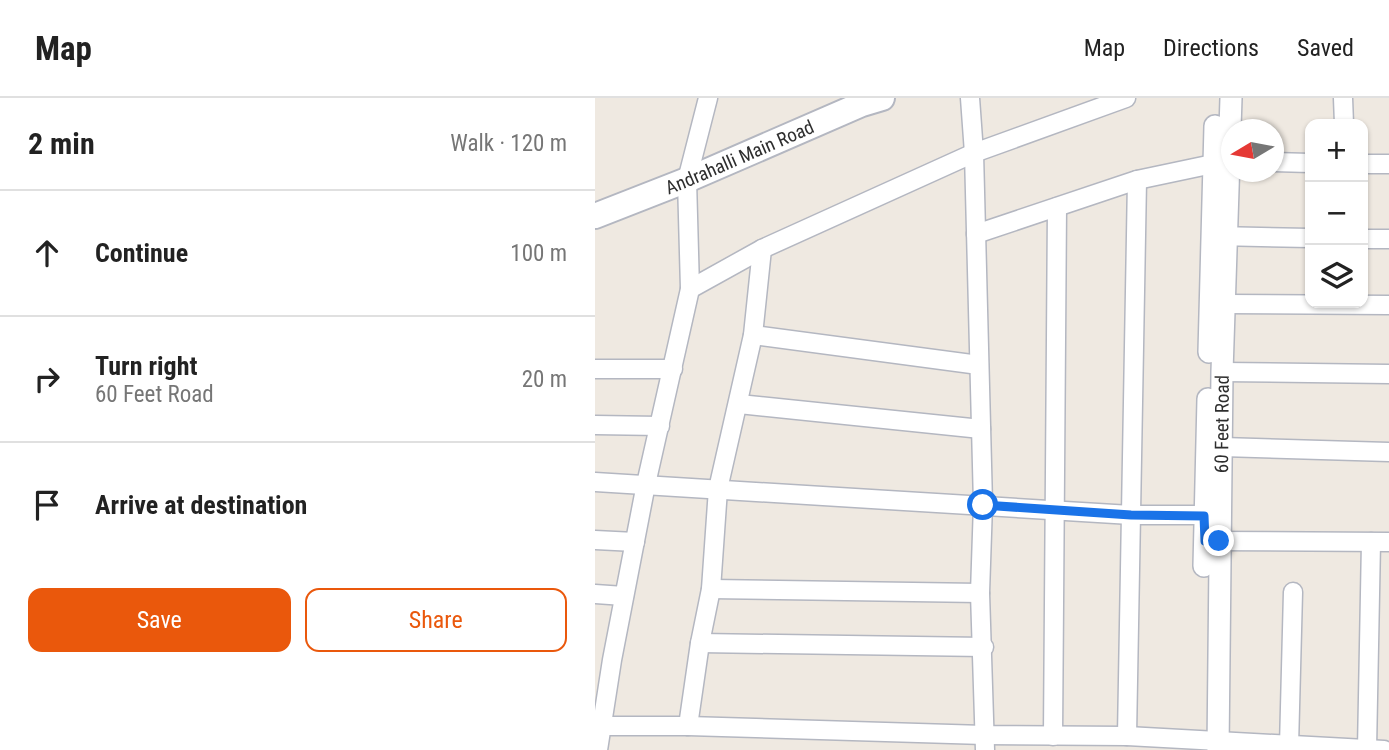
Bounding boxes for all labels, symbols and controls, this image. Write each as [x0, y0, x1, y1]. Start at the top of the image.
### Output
text: Map [35, 29, 92, 68]
text: Map [1084, 34, 1125, 62]
text: Directions [1163, 34, 1259, 62]
text: Saved [1297, 34, 1354, 62]
street label: Andrahalli Main Road [662, 115, 817, 199]
north arrow [1221, 119, 1284, 182]
map controls [1305, 119, 1368, 308]
button: + [1305, 119, 1368, 182]
text: 2 min [28, 126, 95, 161]
text: Walk · 120 m [450, 130, 567, 157]
button: − [1305, 182, 1368, 245]
icon: ahead [28, 234, 66, 272]
text: Continue [95, 238, 188, 268]
text: 100 m [510, 240, 567, 267]
button: layers [1305, 245, 1368, 308]
text: Turn right [95, 351, 197, 381]
icon: right [28, 360, 66, 398]
text: 20 m [522, 366, 567, 393]
street label: 60 Feet Road [1209, 375, 1233, 473]
text: 60 Feet Road [95, 381, 214, 408]
icon: arrive [28, 486, 66, 524]
route start [967, 489, 998, 520]
text: Arrive at destination [95, 490, 307, 520]
route end [1203, 525, 1234, 556]
button: Save [28, 588, 291, 652]
button: Share [305, 588, 567, 652]

